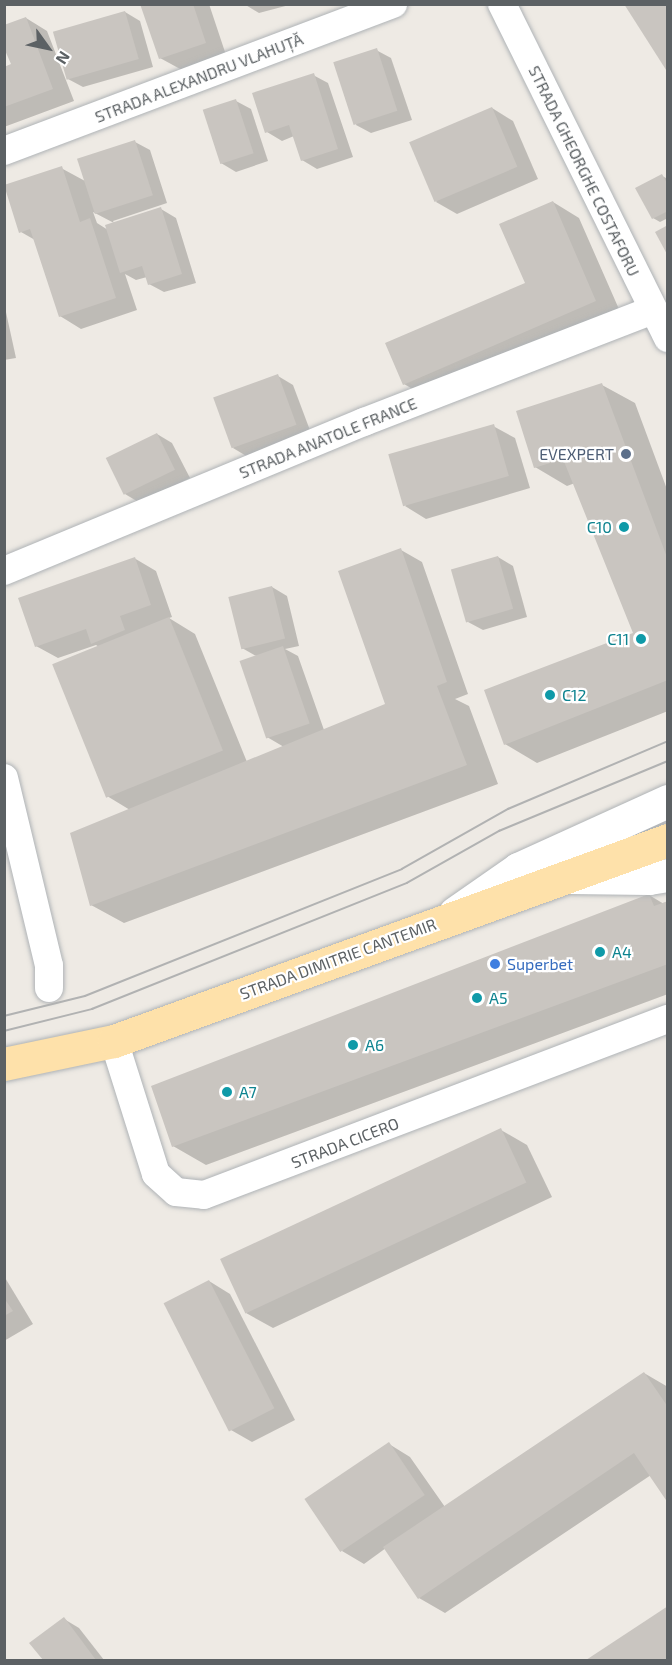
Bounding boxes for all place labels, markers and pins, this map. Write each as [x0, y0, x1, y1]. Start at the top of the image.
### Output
place label: EVEXPERT [539, 444, 614, 464]
marker: EVEXPERT [619, 447, 633, 461]
place label: C10 [587, 517, 612, 537]
marker: C10 [617, 520, 631, 534]
place label: C11 [607, 629, 629, 649]
marker: C11 [634, 632, 648, 646]
place label: C12 [562, 685, 586, 705]
marker: C12 [543, 688, 557, 702]
place label: A4 [612, 942, 632, 962]
marker: A4 [593, 945, 607, 959]
place label: Superbet [507, 954, 573, 974]
marker: Superbet [488, 957, 502, 971]
place label: A5 [489, 988, 508, 1008]
marker: A5 [470, 991, 484, 1005]
place label: A6 [365, 1035, 384, 1055]
marker: A6 [346, 1038, 360, 1052]
place label: A7 [239, 1082, 257, 1102]
marker: A7 [220, 1085, 234, 1099]

